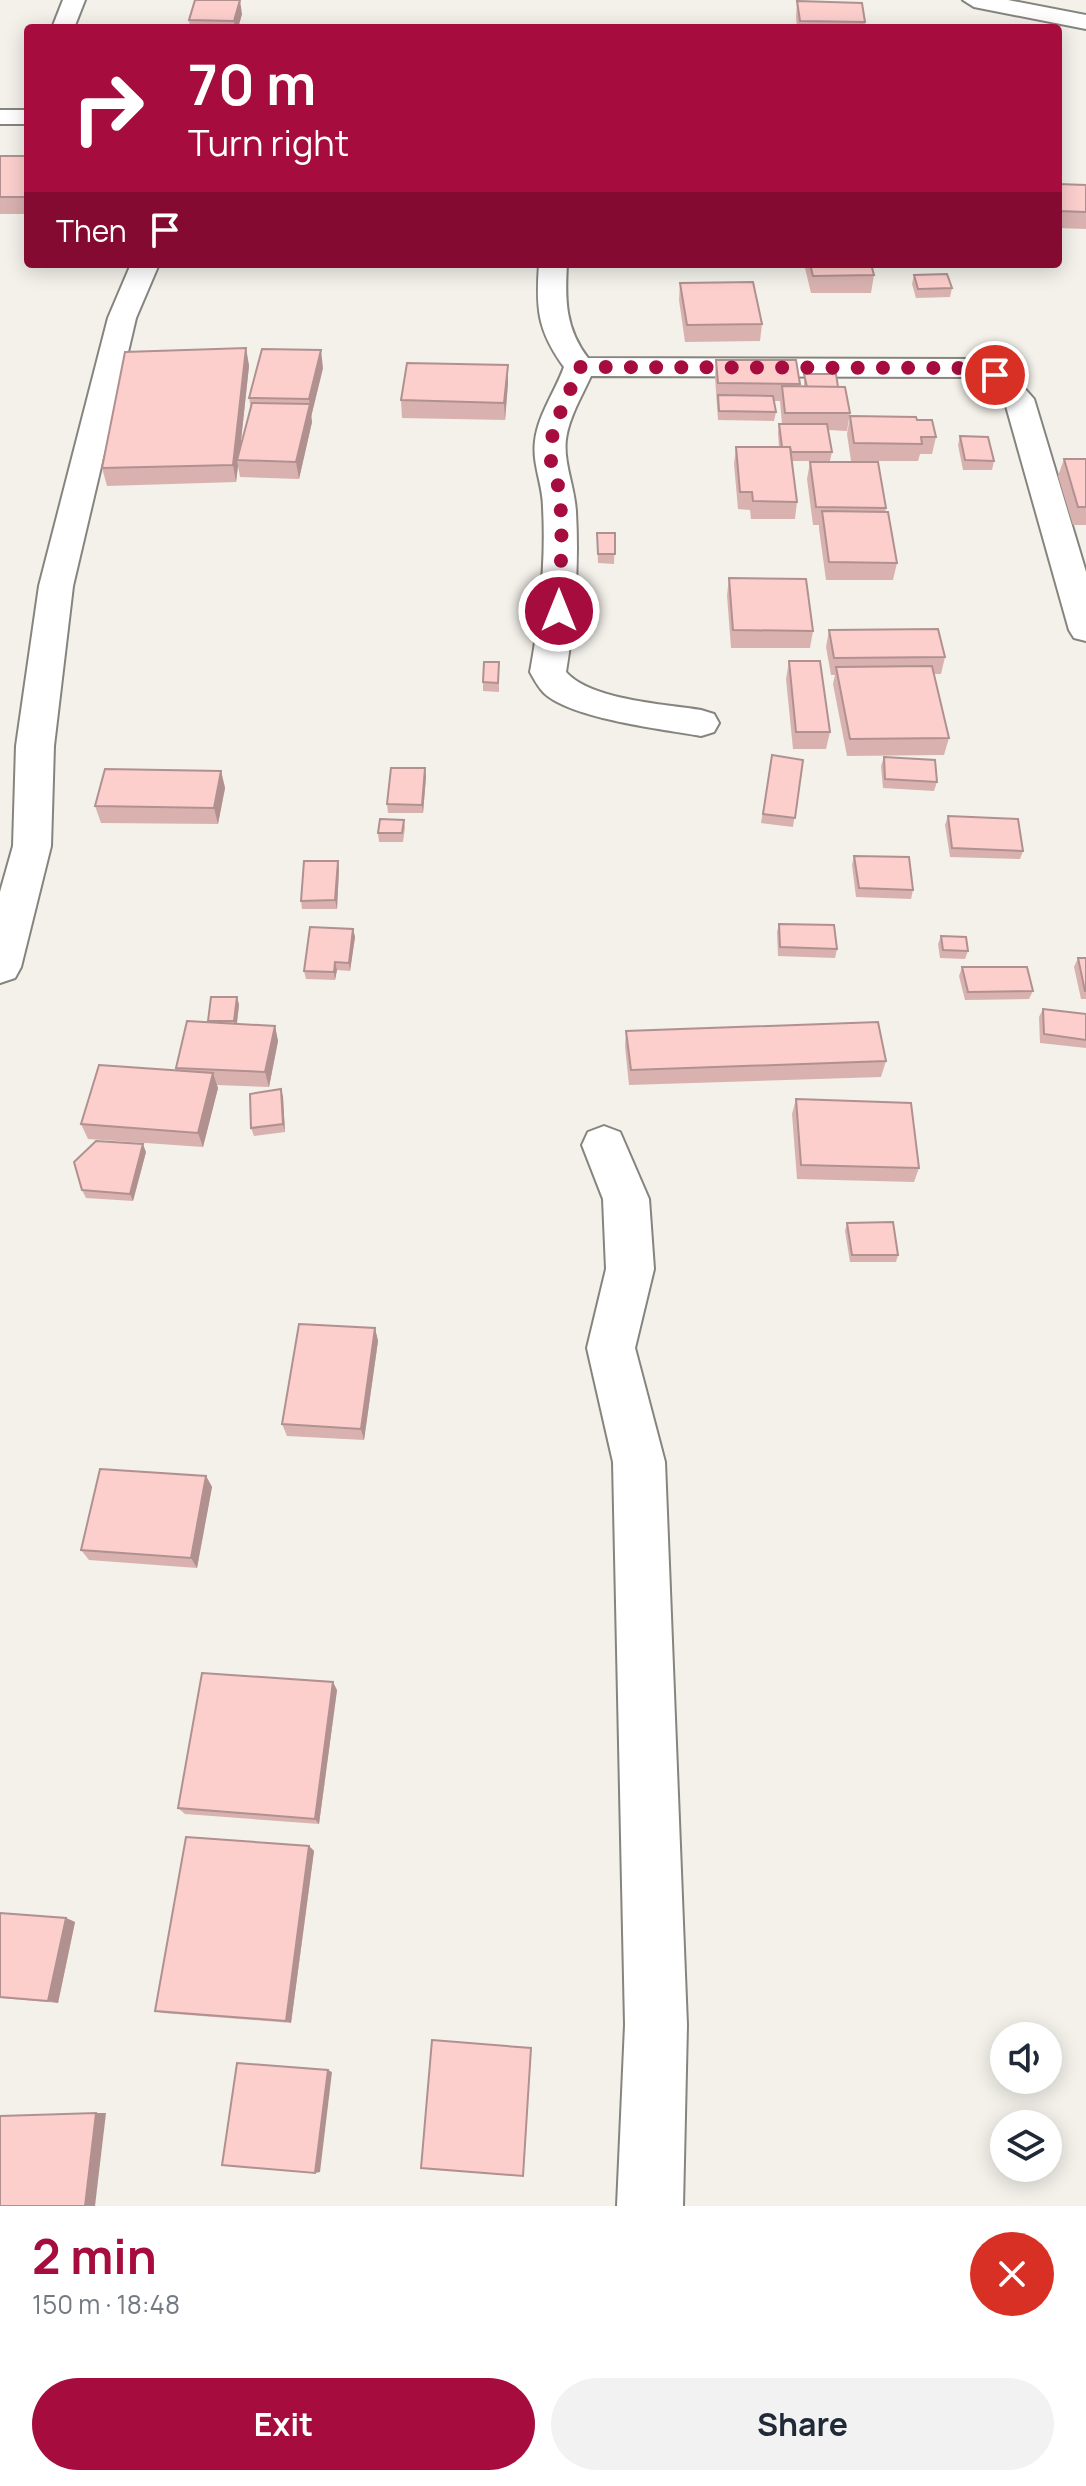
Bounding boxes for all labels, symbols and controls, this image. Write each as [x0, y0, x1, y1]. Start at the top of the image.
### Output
text: 70 m [188, 45, 316, 122]
icon: right [56, 56, 160, 160]
text: Turn right [188, 118, 349, 167]
icon: arrive [143, 208, 187, 252]
text: Then [56, 210, 127, 251]
pin [961, 341, 1029, 409]
icon: arrive [973, 353, 1017, 397]
position arrow [517, 569, 601, 653]
map controls [990, 2022, 1062, 2182]
button: sound [990, 2022, 1062, 2094]
button: layers [990, 2110, 1062, 2182]
text: 2 min [32, 2223, 157, 2288]
button: close [970, 2232, 1054, 2316]
text: 150 m · 18:48 [32, 2286, 180, 2322]
button: Exit [32, 2378, 535, 2470]
button: Share [551, 2378, 1054, 2470]

